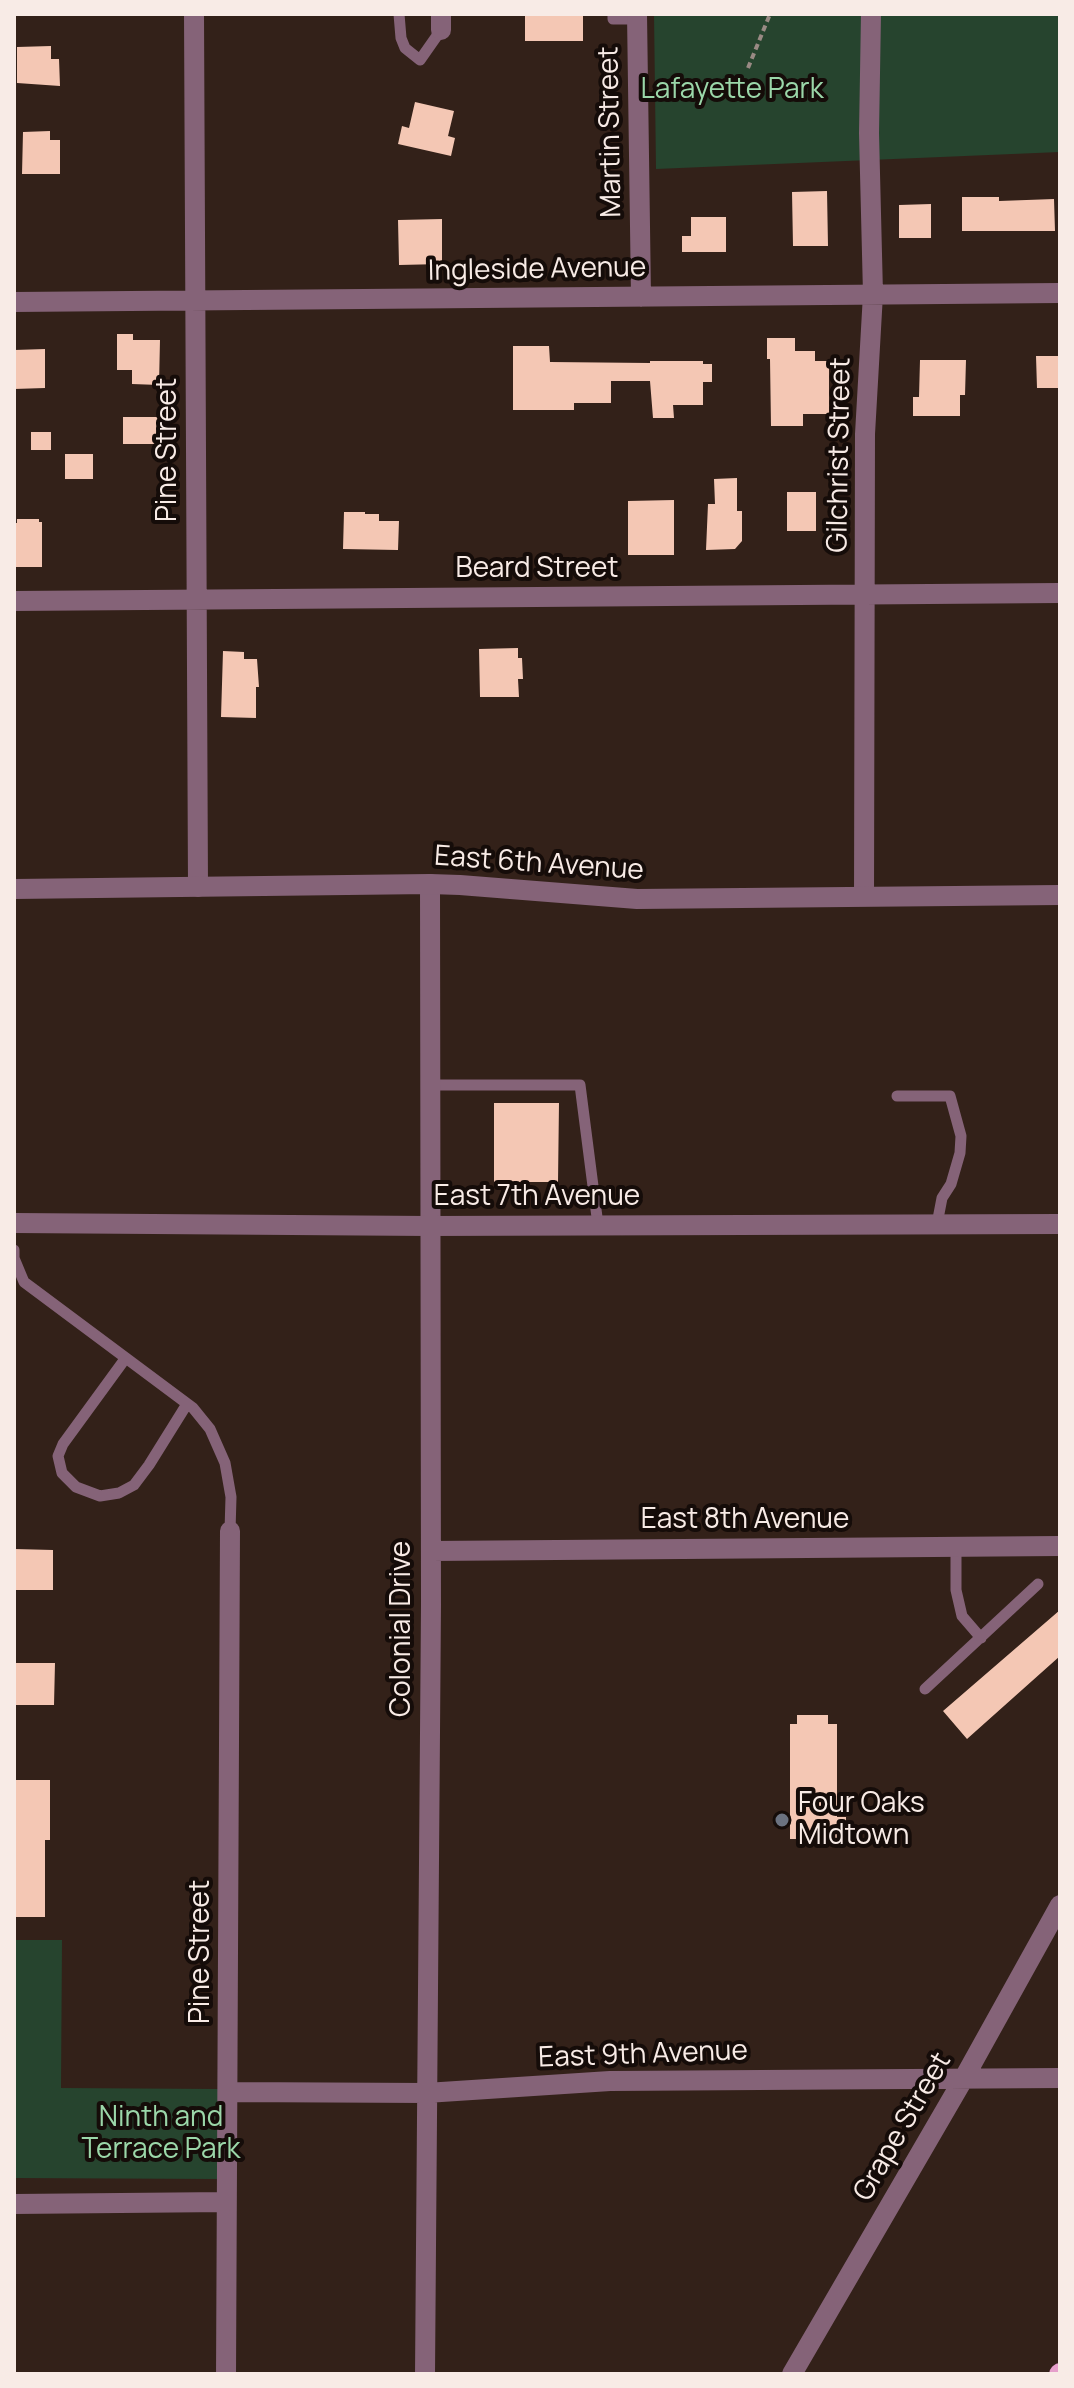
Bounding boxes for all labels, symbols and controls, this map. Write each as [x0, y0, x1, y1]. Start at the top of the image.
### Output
street label: Martin Street [593, 46, 629, 218]
park label: Lafayette Park [640, 73, 824, 107]
street label: Ingleside Avenue [428, 251, 646, 289]
street label: Gilchrist Street [821, 357, 859, 553]
street label: Pine Street [151, 378, 185, 522]
street label: Beard Street [455, 552, 619, 586]
street label: East 6th Avenue [433, 840, 645, 888]
street label: East 7th Avenue [434, 1180, 640, 1214]
street label: East 8th Avenue [641, 1503, 849, 1537]
street label: Colonial Drive [385, 1541, 419, 1717]
place label: Four Oaks Midtown [798, 1787, 925, 1853]
marker: Four Oaks Midtown [773, 1811, 791, 1829]
street label: Pine Street [184, 1880, 218, 2024]
street label: East 9th Avenue [538, 2035, 748, 2075]
street label: Grape Street [847, 2047, 959, 2207]
park label: Ninth and Terrace Park [82, 2101, 240, 2167]

